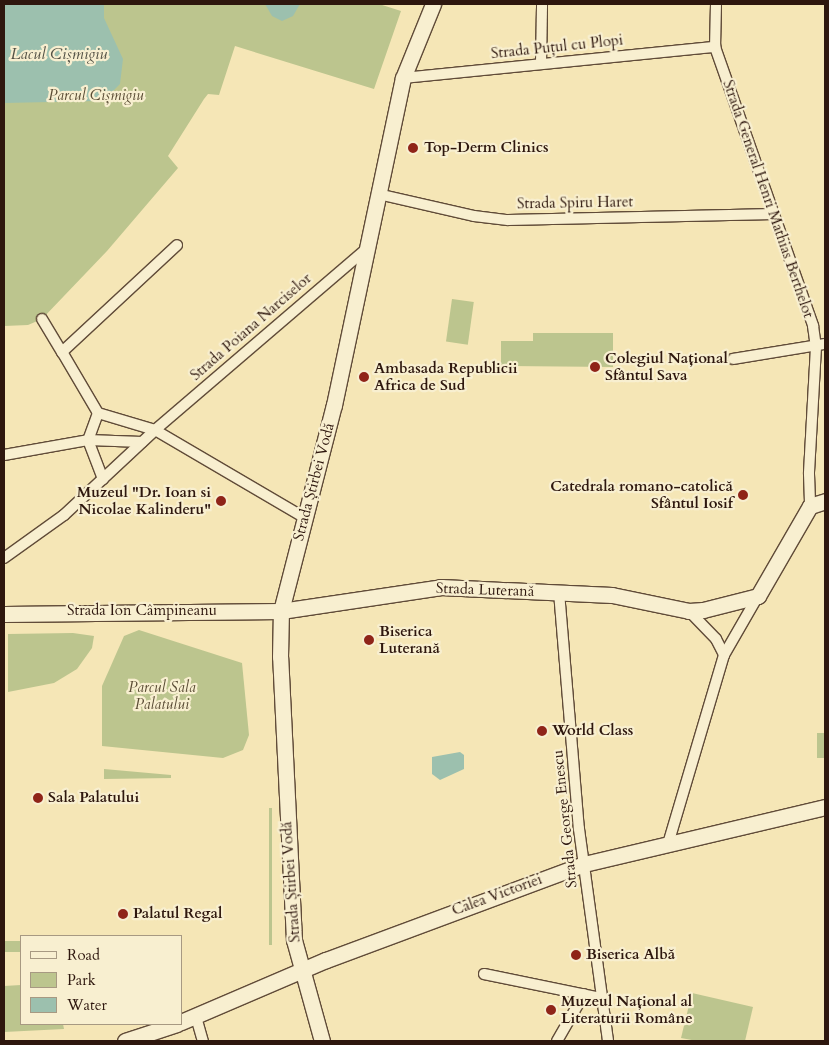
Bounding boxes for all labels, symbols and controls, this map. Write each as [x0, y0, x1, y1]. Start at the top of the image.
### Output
street label: Strada Puțul cu Plopi [490, 31, 624, 63]
water label: Lacul Cișmigiu [10, 44, 108, 64]
street label: Strada General Henri Mathias Berthelot [719, 78, 817, 320]
park label: Parcul Cișmigiu [48, 87, 144, 105]
place label: Top-Derm Clinics [424, 139, 549, 157]
marker: Top-Derm Clinics [406, 141, 420, 155]
street label: Strada Spiru Haret [517, 193, 633, 213]
street label: Strada Poiana Narciselor [187, 270, 315, 384]
place label: Colegiul Național Sfântul Sava [605, 349, 728, 384]
place label: Ambasada Republicii Africa de Sud [374, 359, 518, 394]
marker: Colegiul Național Sfântul Sava [589, 361, 601, 373]
marker: Ambasada Republicii Africa de Sud [358, 371, 370, 383]
street label: Strada Știrbei Vodă [290, 421, 338, 543]
place label: Catedrala romano-catolică Sfântul Iosif [550, 477, 733, 512]
place label: Muzeul "Dr. Ioan si Nicolae Kalinderu" [77, 483, 211, 518]
marker: Catedrala romano-catolică Sfântul Iosif [737, 489, 749, 501]
marker: Muzeul "Dr. Ioan si Nicolae Kalinderu" [215, 495, 227, 507]
street label: Strada Luterană [436, 579, 534, 601]
street label: Strada Ion Câmpineanu [67, 602, 217, 620]
place label: Biserica Luterană [379, 622, 440, 657]
marker: Biserica Luterană [363, 634, 375, 646]
park label: Parcul Sala Palatului [128, 678, 196, 713]
place label: World Class [552, 722, 633, 740]
marker: World Class [536, 725, 548, 737]
street label: Strada George Enescu [549, 749, 581, 889]
place label: Sala Palatului [48, 789, 139, 807]
marker: Sala Palatului [32, 792, 44, 804]
street label: Strada Știrbei Vodă [278, 821, 304, 943]
street label: Calea Victoriei [449, 870, 545, 920]
place label: Palatul Regal [133, 905, 222, 923]
marker: Palatul Regal [117, 908, 129, 920]
legend [20, 935, 182, 1025]
text: Road [67, 945, 100, 965]
place label: Biserica Albă [586, 946, 675, 964]
marker: Biserica Albă [570, 949, 582, 961]
text: Park [67, 970, 96, 990]
place label: Muzeul Național al Literaturii Române [561, 992, 693, 1027]
text: Water [67, 995, 107, 1015]
marker: Muzeul Național al Literaturii Române [545, 1004, 557, 1016]

